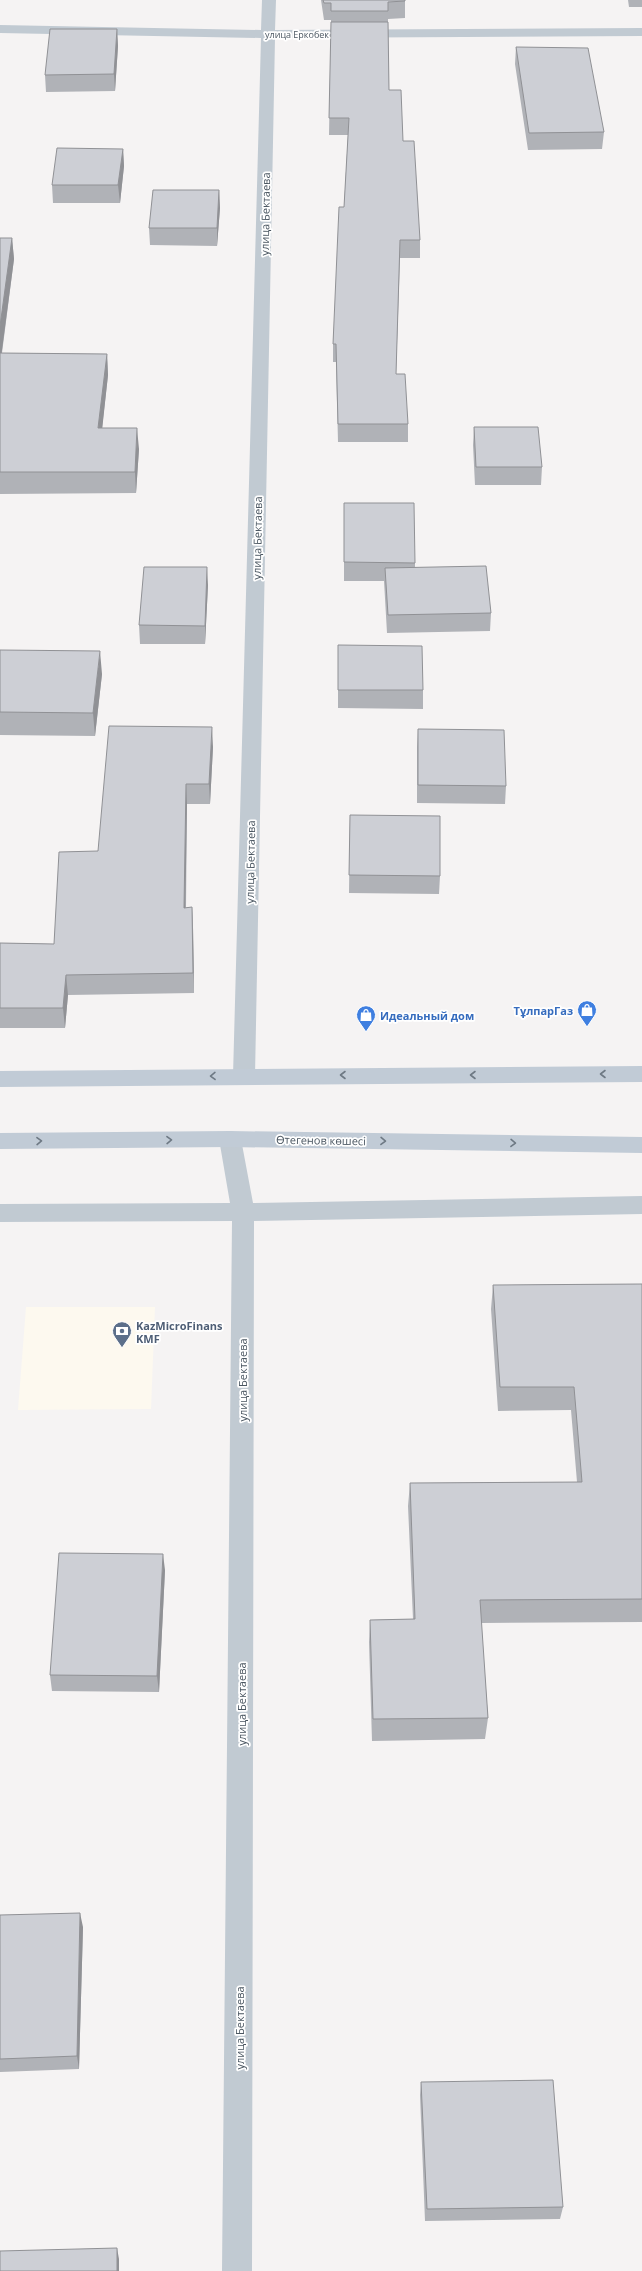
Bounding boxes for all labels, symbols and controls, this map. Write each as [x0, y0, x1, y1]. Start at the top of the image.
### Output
street label: улица Еркобек [265, 28, 329, 41]
street label: улица Бектаева [257, 172, 273, 256]
street label: улица Бектаева [249, 496, 265, 580]
street label: улица Бектаева [242, 820, 258, 904]
shop icon: ТұлпарГаз [576, 999, 598, 1027]
place label: ТұлпарГаз [514, 1003, 573, 1018]
shop icon: Идеальный дом [355, 1004, 377, 1032]
place label: Идеальный дом [380, 1008, 474, 1023]
one-way arrow [600, 1070, 606, 1078]
one-way arrow [340, 1071, 346, 1079]
one-way arrow [470, 1071, 476, 1079]
one-way arrow [210, 1072, 216, 1080]
street label: Өтегенов көшесі [276, 1132, 366, 1148]
one-way arrow [166, 1135, 172, 1144]
one-way arrow [36, 1137, 42, 1145]
one-way arrow [380, 1137, 386, 1145]
one-way arrow [510, 1139, 516, 1147]
place label: KazMicroFinans KMF [136, 1318, 223, 1346]
bank icon: KazMicroFinans KMF [111, 1320, 133, 1348]
street label: улица Бектаева [235, 1338, 250, 1422]
street label: улица Бектаева [234, 1662, 249, 1746]
street label: улица Бектаева [232, 1986, 247, 2070]

